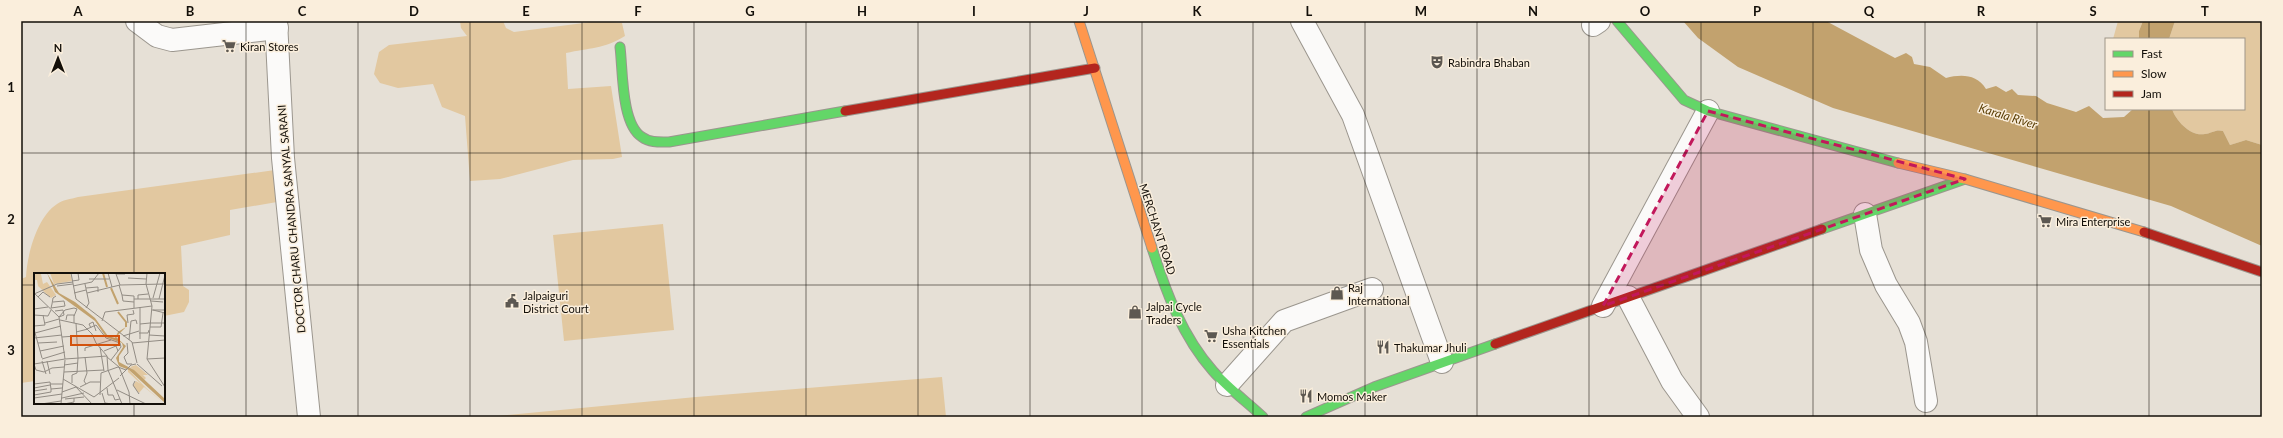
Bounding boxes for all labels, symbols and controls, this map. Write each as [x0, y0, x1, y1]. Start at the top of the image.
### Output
text: A [72, 3, 83, 19]
text: B [186, 3, 195, 19]
text: C [298, 3, 307, 19]
text: D [409, 3, 419, 19]
text: E [522, 3, 530, 19]
text: F [634, 3, 642, 19]
text: G [745, 3, 755, 19]
text: H [857, 3, 867, 19]
text: I [972, 3, 976, 19]
text: J [1083, 3, 1089, 19]
text: K [1193, 3, 1203, 19]
text: L [1306, 3, 1313, 19]
text: M [1415, 3, 1427, 19]
text: N [1528, 3, 1538, 19]
text: O [1640, 3, 1651, 19]
text: P [1753, 3, 1761, 19]
text: Q [1864, 3, 1875, 19]
text: R [1977, 3, 1986, 19]
text: S [2089, 3, 2097, 19]
text: T [2201, 3, 2209, 19]
north arrow [38, 38, 78, 78]
supermarket icon: Kiran Stores [221, 38, 237, 54]
legend [2105, 38, 2245, 110]
place label: Kiran Stores [240, 40, 299, 53]
text: N [54, 41, 62, 54]
text: Fast [2141, 46, 2163, 61]
theatre icon: Rabindra Bhaban [1429, 54, 1445, 70]
place label: Rabindra Bhaban [1448, 56, 1530, 69]
text: Slow [2141, 66, 2167, 81]
text: 1 [7, 79, 15, 95]
text: Jam [2141, 86, 2162, 101]
water label: Karala River [1977, 100, 2040, 132]
street label: DOCTOR CHARU CHANDRA SANYAL SARANI [275, 104, 307, 334]
street label: MERCHANT ROAD [1137, 182, 1179, 276]
text: 2 [7, 211, 15, 227]
supermarket icon: Mira Enterprise [2037, 213, 2053, 229]
place label: Mira Enterprise [2056, 215, 2131, 228]
inset map [34, 273, 165, 404]
place label: Raj International [1348, 281, 1410, 307]
shop icon: Raj International [1329, 285, 1345, 301]
place label: Jalpaiguri District Court [523, 289, 589, 315]
public building icon: Jalpaiguri District Court [504, 293, 520, 309]
place label: Jalpai Cycle Traders [1146, 300, 1202, 326]
shop icon: Jalpai Cycle Traders [1127, 304, 1143, 320]
place label: Usha Kitchen Essentials [1222, 324, 1286, 350]
supermarket icon: Usha Kitchen Essentials [1203, 328, 1219, 344]
restaurant icon: Thakumar Jhuli [1375, 339, 1391, 355]
place label: Thakumar Jhuli [1394, 341, 1467, 354]
text: 3 [7, 342, 15, 358]
restaurant icon: Momos Maker [1298, 388, 1314, 404]
place label: Momos Maker [1317, 390, 1387, 403]

